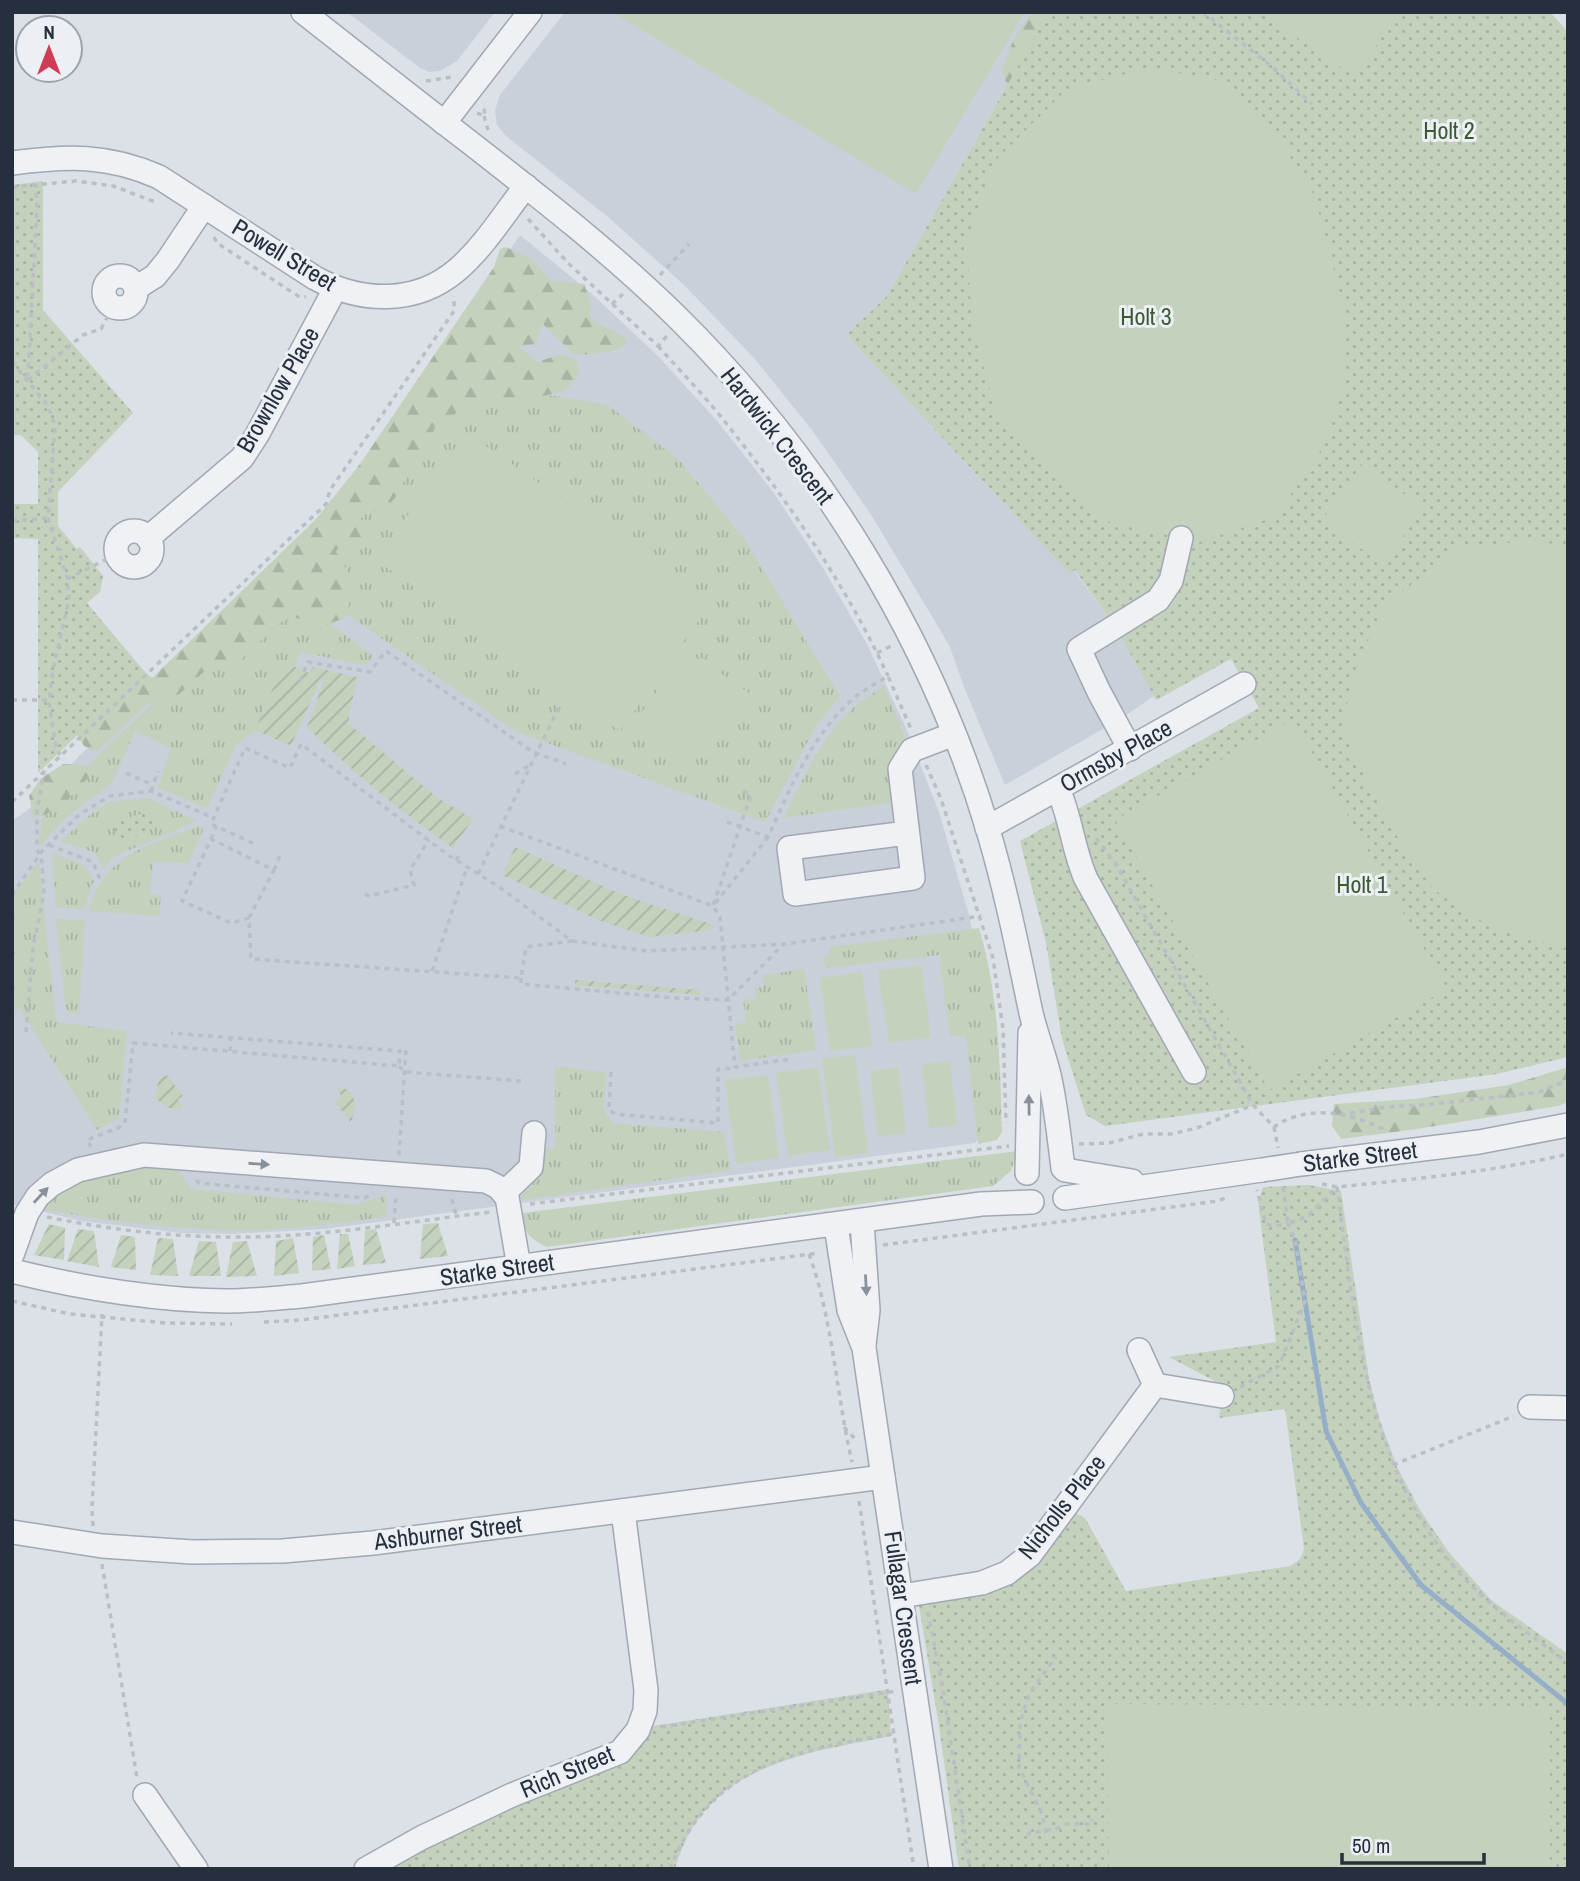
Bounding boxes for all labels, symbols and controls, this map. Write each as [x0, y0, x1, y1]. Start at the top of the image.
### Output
north arrow [14, 14, 84, 84]
text: N [43, 19, 55, 45]
park label: Holt 2 [1423, 114, 1475, 146]
street label: Powell Street [227, 211, 343, 298]
park label: Holt 3 [1120, 300, 1172, 332]
street label: Brownlow Place [228, 321, 326, 458]
street label: Hardwick Crescent [714, 360, 842, 511]
street label: Ormsby Place [1054, 711, 1177, 799]
park label: Holt 1 [1336, 868, 1388, 900]
one-way arrow [1023, 1094, 1034, 1116]
street label: Starke Street [1301, 1133, 1419, 1179]
one-way arrow [248, 1159, 270, 1170]
one-way arrow [33, 1186, 49, 1204]
street label: Starke Street [438, 1245, 556, 1293]
one-way arrow [861, 1274, 872, 1296]
street label: Nicholls Place [1010, 1447, 1112, 1565]
street label: Ashburner Street [371, 1507, 524, 1557]
street label: Fullagar Crescent [877, 1529, 931, 1688]
street label: Rich Street [515, 1737, 619, 1805]
scale bar [1342, 1822, 1484, 1866]
text: 50 m [1352, 1831, 1390, 1860]

